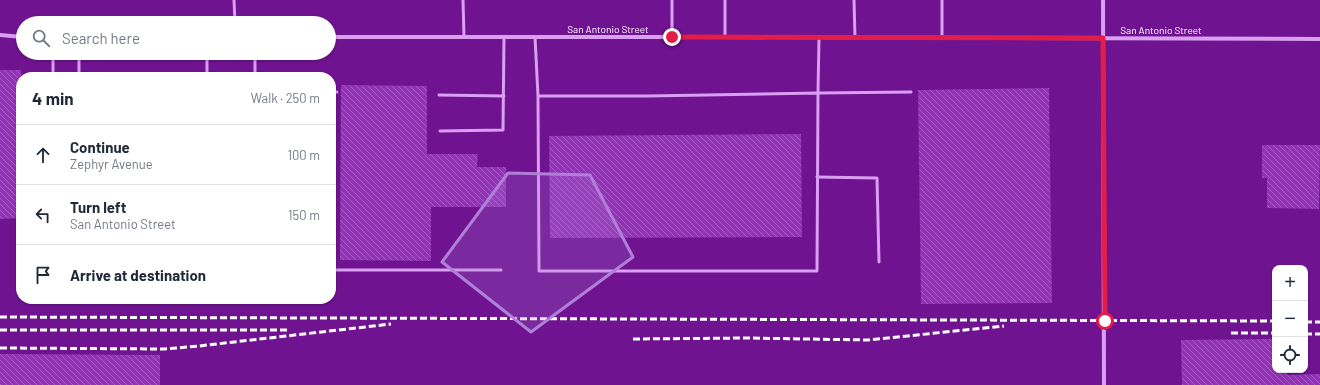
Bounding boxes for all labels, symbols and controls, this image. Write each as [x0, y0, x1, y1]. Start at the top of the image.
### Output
search box [16, 16, 336, 60]
street label: San Antonio Street [567, 23, 649, 35]
street label: San Antonio Street [1120, 24, 1202, 36]
icon: search [30, 27, 52, 49]
route end [663, 28, 681, 46]
text: Search here [62, 29, 140, 47]
text: 4 min [32, 88, 74, 108]
text: Walk · 250 m [251, 90, 320, 106]
text: Continue [70, 138, 130, 156]
icon: ahead [32, 144, 54, 166]
text: 100 m [287, 147, 320, 163]
text: Zephyr Avenue [70, 156, 153, 172]
text: Turn left [70, 198, 126, 216]
icon: left [32, 204, 54, 226]
text: 150 m [288, 207, 320, 223]
text: San Antonio Street [70, 216, 176, 232]
icon: arrive [32, 264, 54, 286]
map controls [1272, 265, 1308, 373]
button: + [1272, 265, 1308, 301]
text: Arrive at destination [70, 266, 206, 284]
button: − [1272, 301, 1308, 337]
route start [1096, 312, 1114, 330]
button: locate [1272, 337, 1308, 373]

